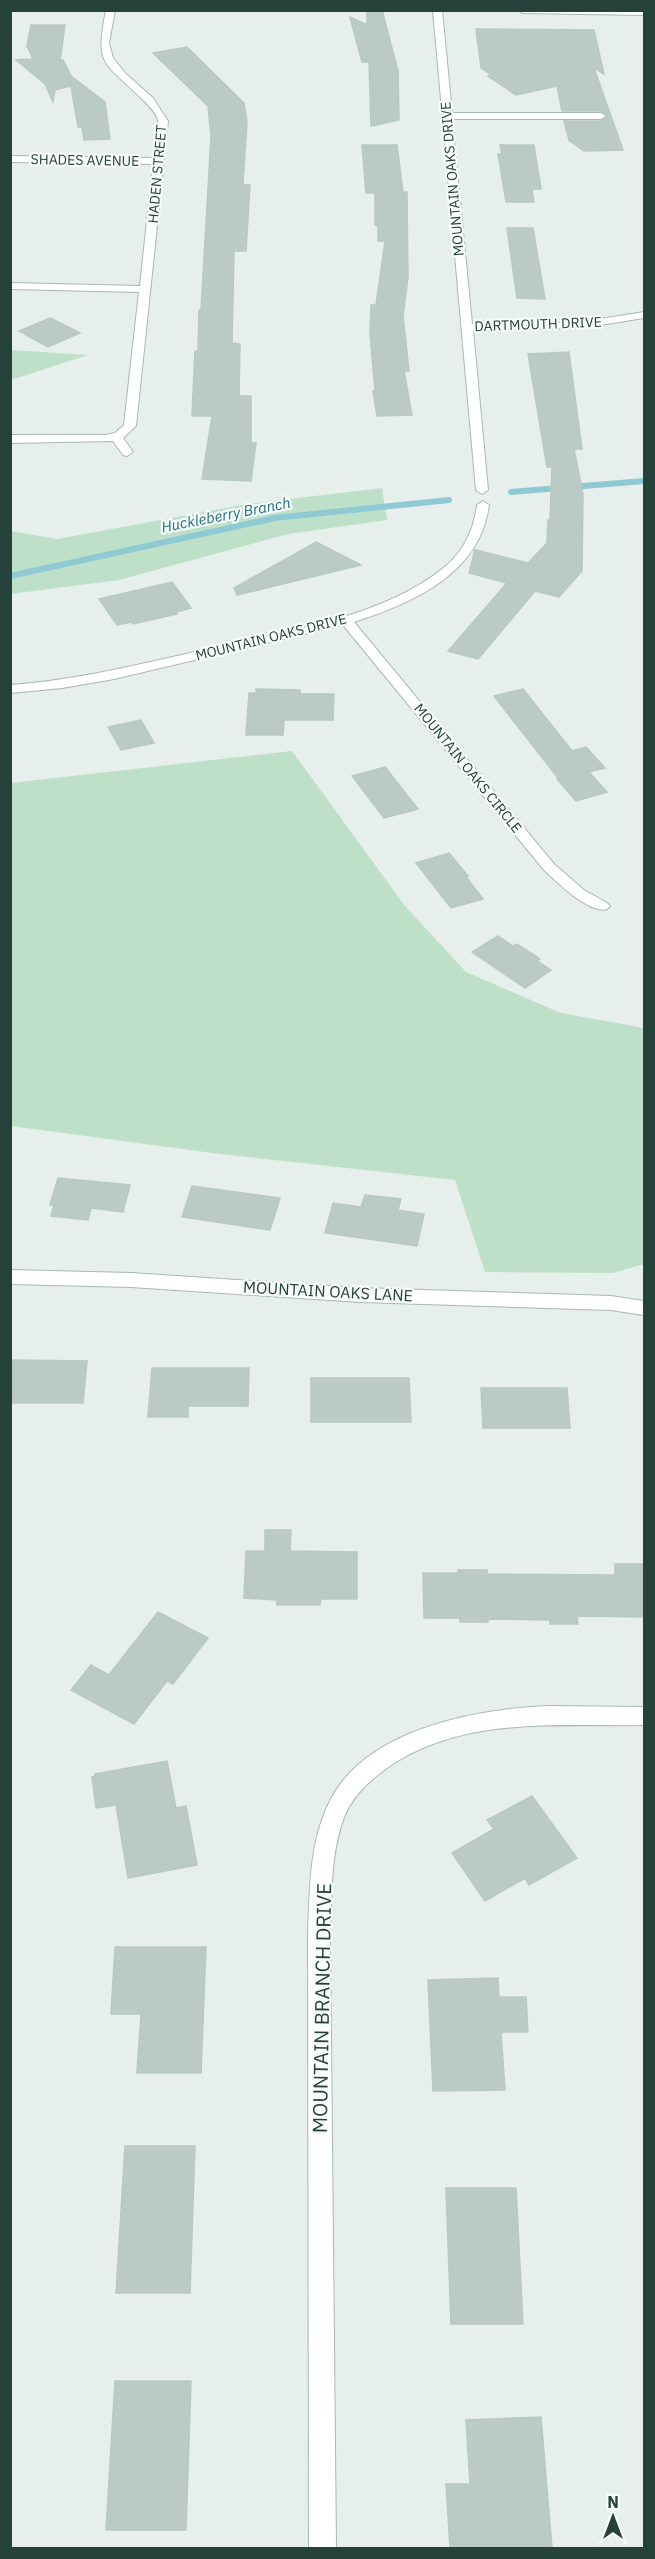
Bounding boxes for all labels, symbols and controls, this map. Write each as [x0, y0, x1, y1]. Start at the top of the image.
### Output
street label: MOUNTAIN OAKS DRIVE [436, 101, 468, 257]
street label: HADEN STREET [144, 124, 170, 224]
street label: SHADES AVENUE [31, 150, 139, 170]
street label: DARTMOUTH DRIVE [474, 313, 602, 335]
water label: Huckleberry Branch [160, 493, 292, 536]
street label: MOUNTAIN OAKS DRIVE [194, 610, 348, 664]
street label: MOUNTAIN OAKS CIRCLE [410, 700, 526, 836]
street label: MOUNTAIN OAKS LANE [243, 1277, 413, 1305]
street label: MOUNTAIN BRANCH DRIVE [306, 1883, 337, 2133]
north arrow [583, 2487, 643, 2547]
text: N [607, 2492, 619, 2512]

